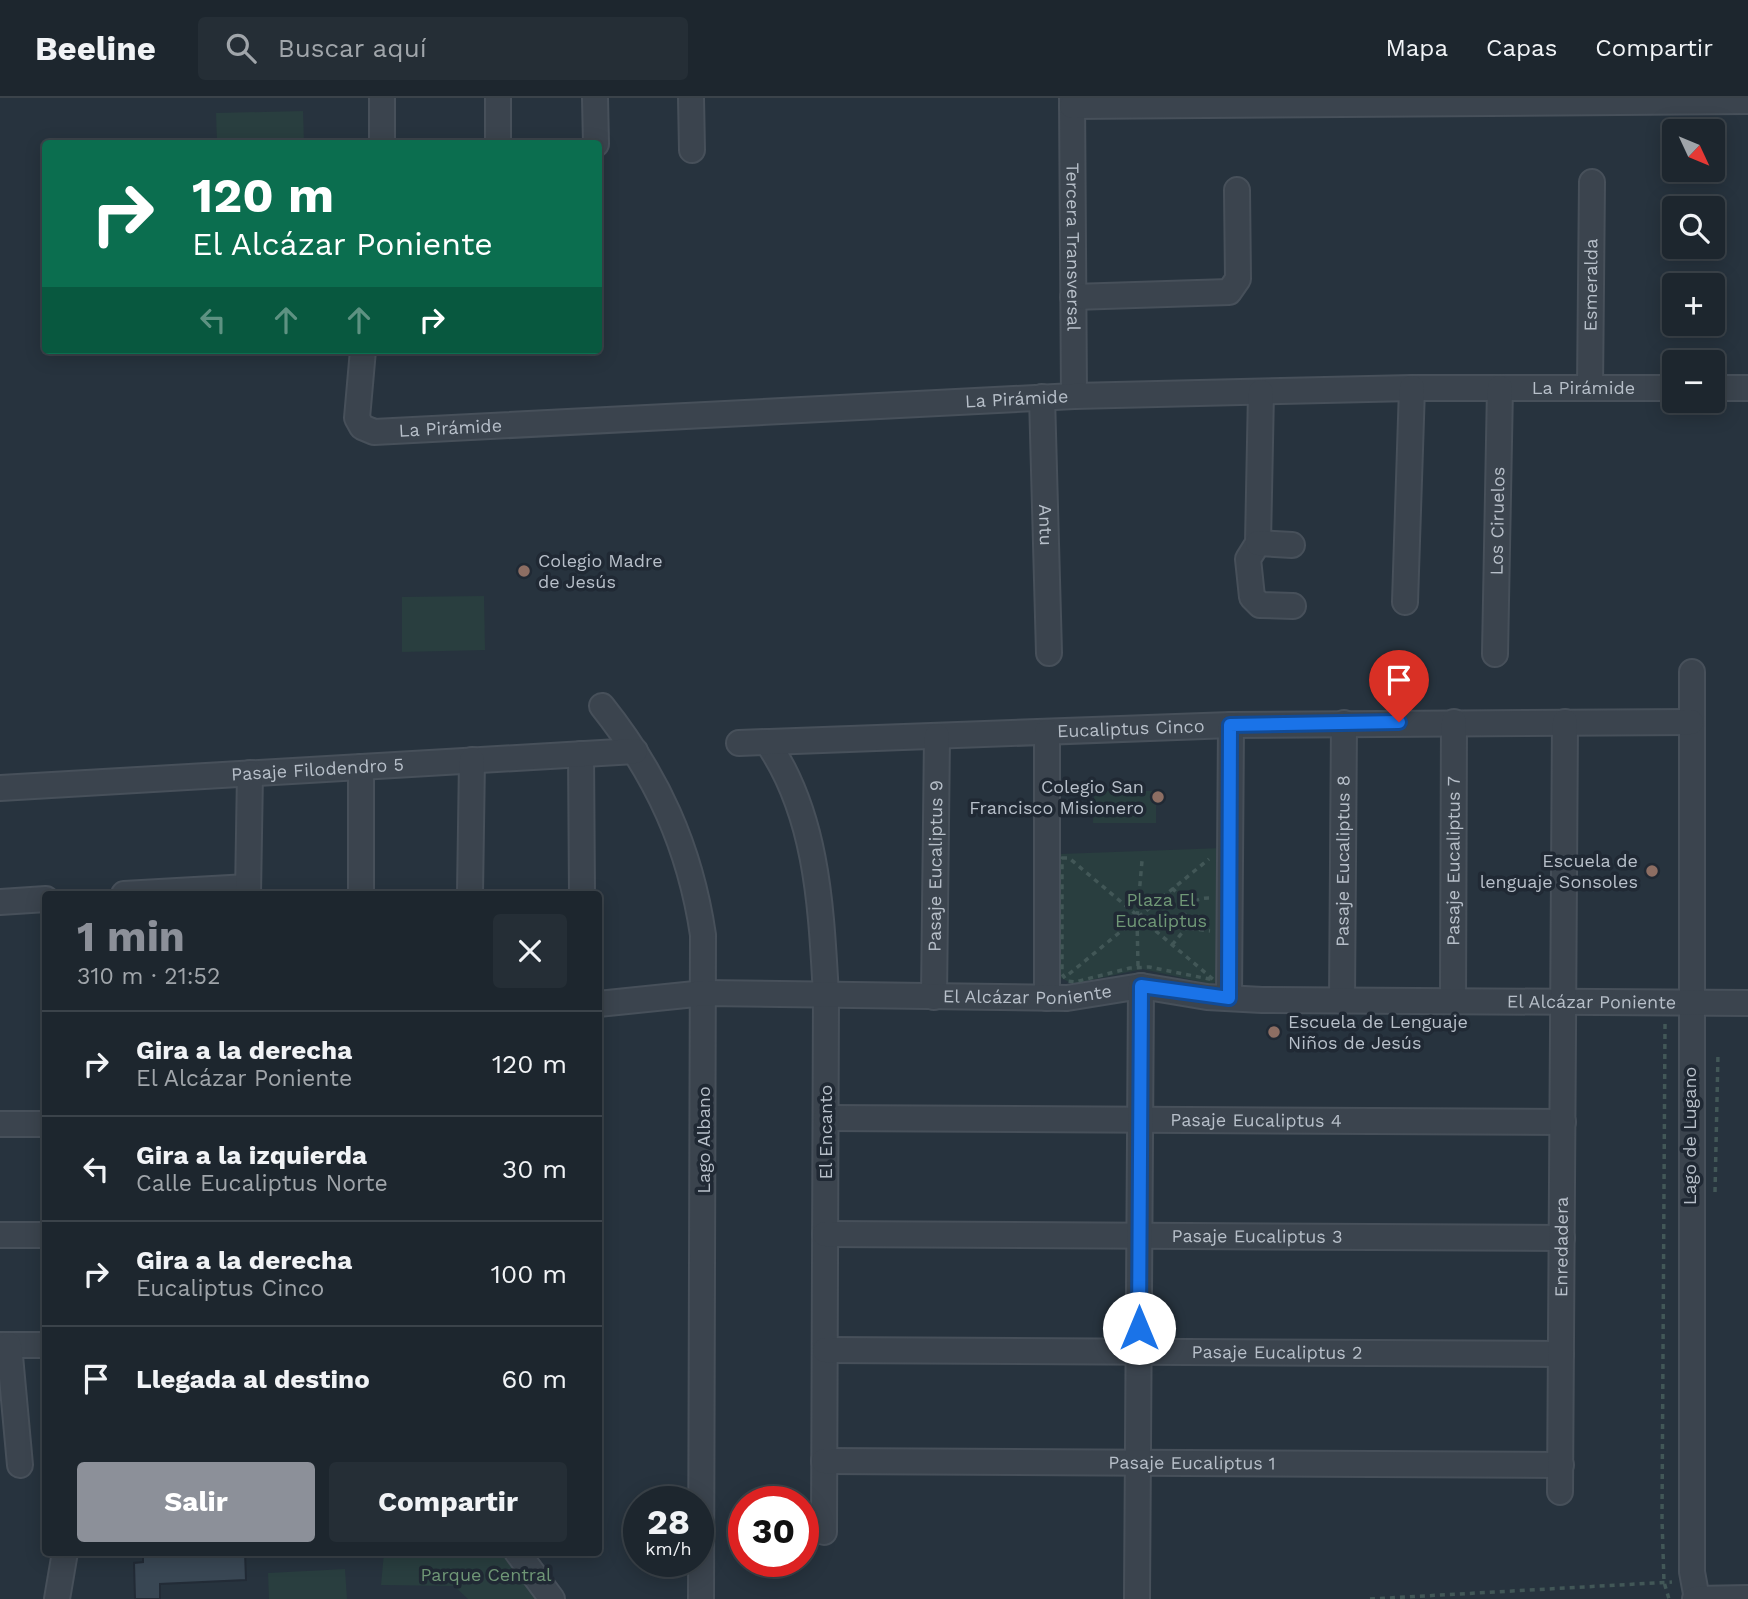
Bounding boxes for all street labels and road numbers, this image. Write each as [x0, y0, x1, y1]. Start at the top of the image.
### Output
street label: Tercera Transversal [1062, 163, 1085, 332]
street label: Esmeralda [1580, 238, 1601, 332]
street label: La Pirámide [1532, 377, 1635, 398]
street label: La Pirámide [964, 385, 1069, 412]
street label: La Pirámide [398, 414, 502, 441]
street label: Los Ciruelos [1485, 466, 1509, 576]
street label: Antu [1035, 504, 1057, 546]
street label: Eucaliptus Cinco [1057, 715, 1205, 741]
street label: Pasaje Filodendro 5 [230, 753, 404, 785]
street label: Pasaje Eucaliptus 8 [1331, 775, 1354, 947]
street label: Pasaje Eucaliptus 7 [1442, 776, 1464, 946]
street label: Pasaje Eucaliptus 9 [924, 780, 946, 952]
street label: El Alcázar Poniente [943, 980, 1113, 1008]
street label: El Alcázar Poniente [1507, 991, 1676, 1013]
street label: Lago de Lugano [1679, 1067, 1700, 1205]
street label: El Encanto [815, 1085, 836, 1179]
street label: Lago Albano [693, 1086, 714, 1194]
street label: Pasaje Eucaliptus 4 [1170, 1109, 1342, 1131]
street label: Enredadera [1550, 1197, 1572, 1297]
street label: Pasaje Eucaliptus 3 [1171, 1225, 1343, 1247]
street label: Pasaje Eucaliptus 2 [1191, 1341, 1363, 1363]
street label: Pasaje Eucaliptus 1 [1108, 1452, 1276, 1473]

